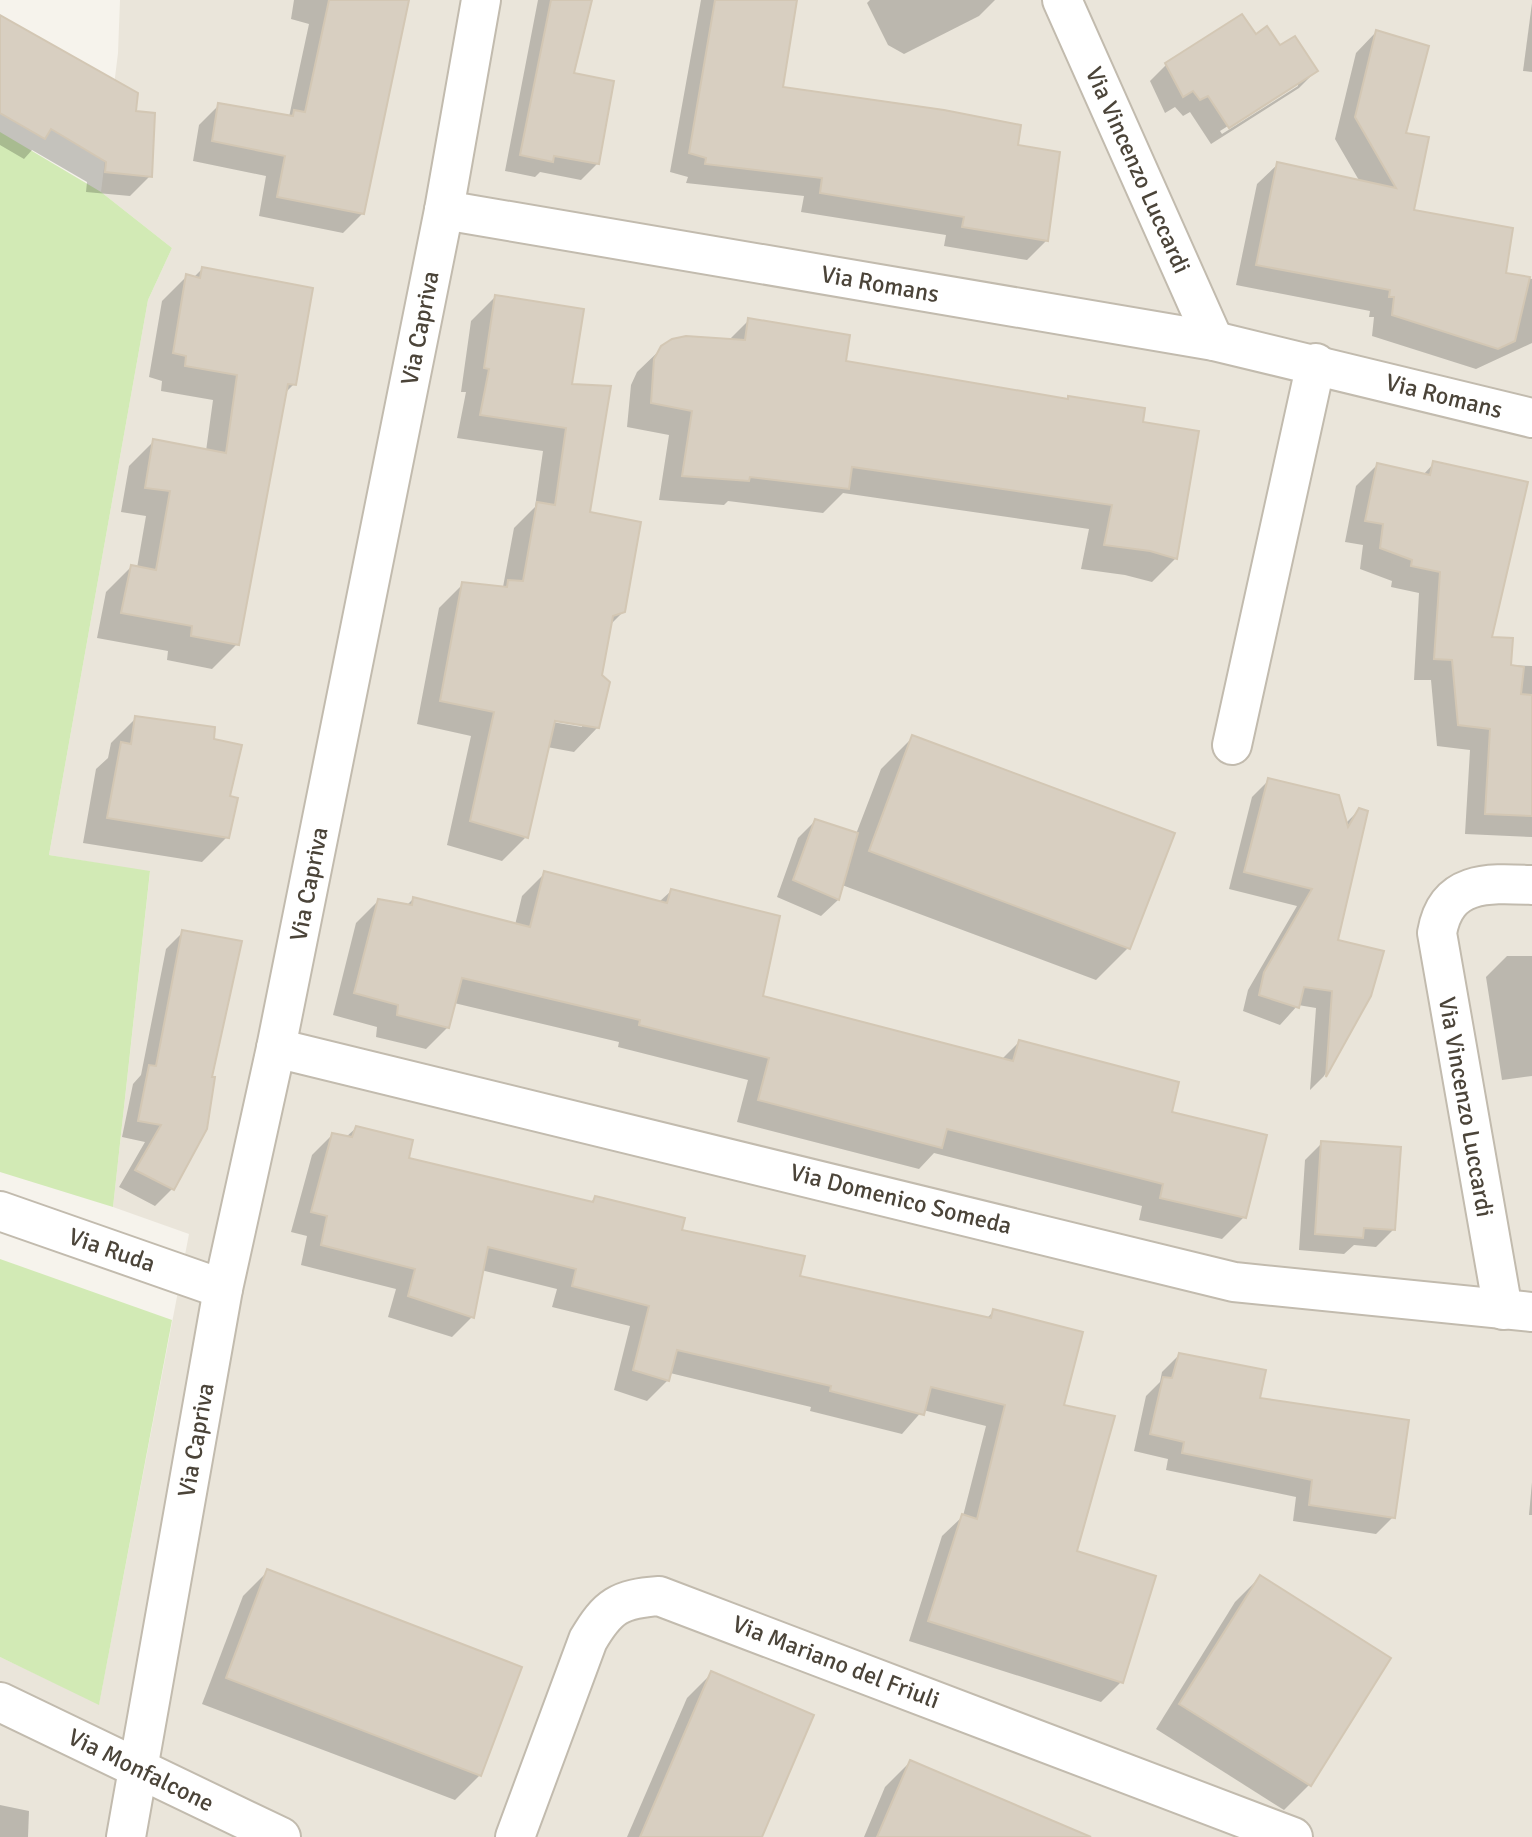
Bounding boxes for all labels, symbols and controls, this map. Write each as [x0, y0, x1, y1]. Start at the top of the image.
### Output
street label: Via Vincenzo Luccardi [1079, 62, 1197, 278]
street label: Via Romans [819, 259, 941, 309]
street label: Via Capriva [394, 268, 446, 388]
street label: Via Romans [1383, 367, 1505, 425]
street label: Via Capriva [283, 824, 335, 944]
street label: Via Vincenzo Luccardi [1432, 995, 1500, 1219]
street label: Via Domenico Someda [787, 1157, 1015, 1241]
street label: Via Ruda [65, 1221, 159, 1279]
street label: Via Capriva [171, 1381, 221, 1499]
street label: Via Mariano del Friuli [728, 1609, 944, 1715]
street label: Via Monfalcone [63, 1722, 219, 1818]

